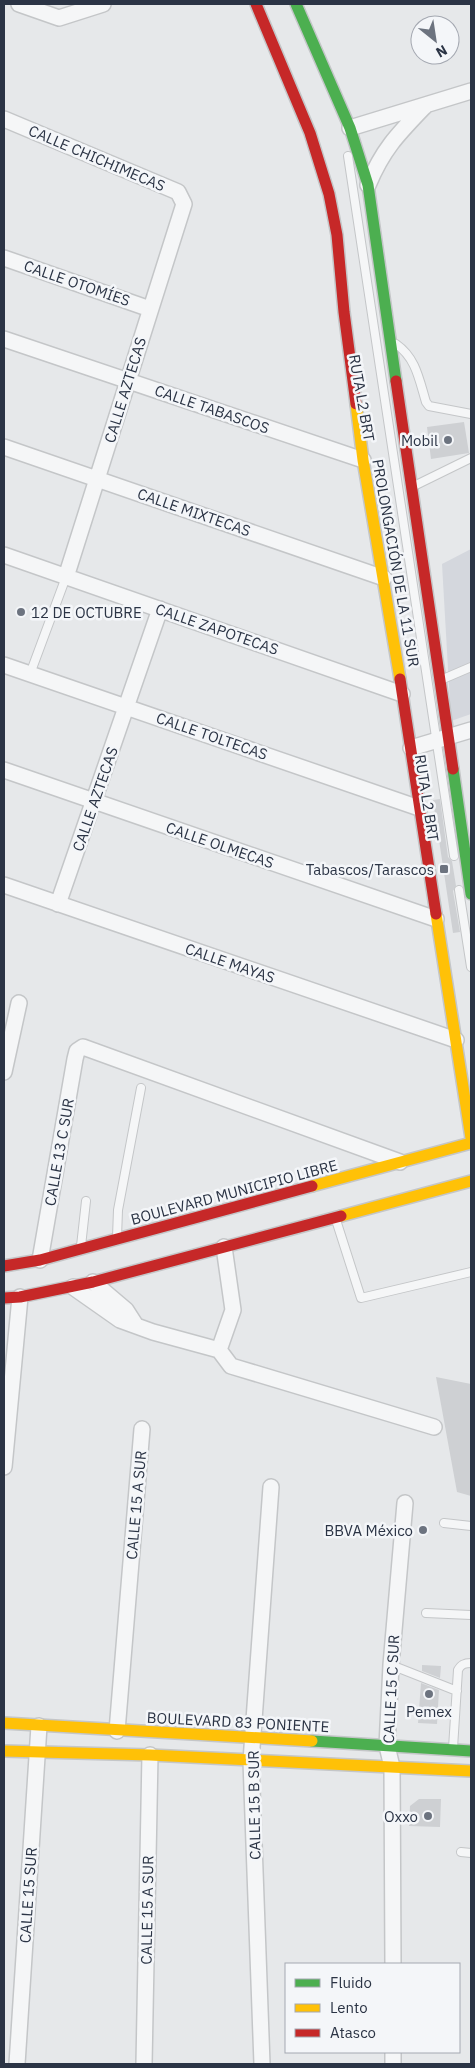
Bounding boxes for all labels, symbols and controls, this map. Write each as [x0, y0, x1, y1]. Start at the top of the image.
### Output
north arrow [410, 15, 460, 65]
text: N [433, 41, 450, 62]
street label: CALLE CHICHIMECAS [26, 121, 168, 195]
street label: CALLE OTOMÍES [21, 256, 133, 310]
street label: CALLE AZTECAS [100, 335, 150, 445]
street label: RUTA L2 BRT [345, 353, 379, 443]
street label: CALLE TABASCOS [152, 380, 272, 438]
place label: Mobil [401, 431, 438, 450]
marker: Mobil [442, 434, 454, 446]
street label: PROLONGACIÓN DE LA 11 SUR [368, 458, 424, 668]
street label: CALLE MIXTECAS [135, 484, 253, 540]
street label: CALLE ZAPOTECAS [153, 599, 281, 659]
place label: 12 DE OCTUBRE [31, 603, 142, 622]
marker: 12 DE OCTUBRE [15, 606, 27, 618]
street label: CALLE TOLTECAS [154, 708, 270, 764]
street label: CALLE AZTECAS [68, 744, 122, 854]
street label: RUTA L2 BRT [411, 753, 443, 843]
street label: CALLE OLMECAS [164, 818, 276, 872]
place label: Tabascos/Tarascos [306, 860, 434, 879]
marker: Tabascos/Tarascos [438, 863, 450, 875]
street label: CALLE MAYAS [183, 939, 277, 987]
street label: CALLE 13 C SUR [40, 1097, 78, 1207]
street label: BOULEVARD MUNICIPIO LIBRE [129, 1155, 339, 1229]
street label: CALLE 15 A SUR [122, 1450, 150, 1560]
place label: BBVA México [325, 1521, 413, 1540]
marker: BBVA México [417, 1524, 429, 1536]
street label: CALLE 15 C SUR [379, 1634, 403, 1744]
marker: Pemex [423, 1688, 435, 1700]
place label: Pemex [406, 1702, 452, 1721]
street label: BOULEVARD 83 PONIENTE [146, 1708, 330, 1736]
street label: CALLE 15 B SUR [244, 1750, 264, 1860]
place label: Oxxo [384, 1807, 418, 1826]
marker: Oxxo [422, 1810, 434, 1822]
street label: CALLE 15 SUR [15, 1846, 41, 1944]
street label: CALLE 15 A SUR [137, 1855, 157, 1965]
legend [285, 1963, 460, 2053]
text: Fluido [330, 1973, 372, 1992]
text: Lento [330, 1998, 368, 2017]
text: Atasco [330, 2023, 376, 2042]

